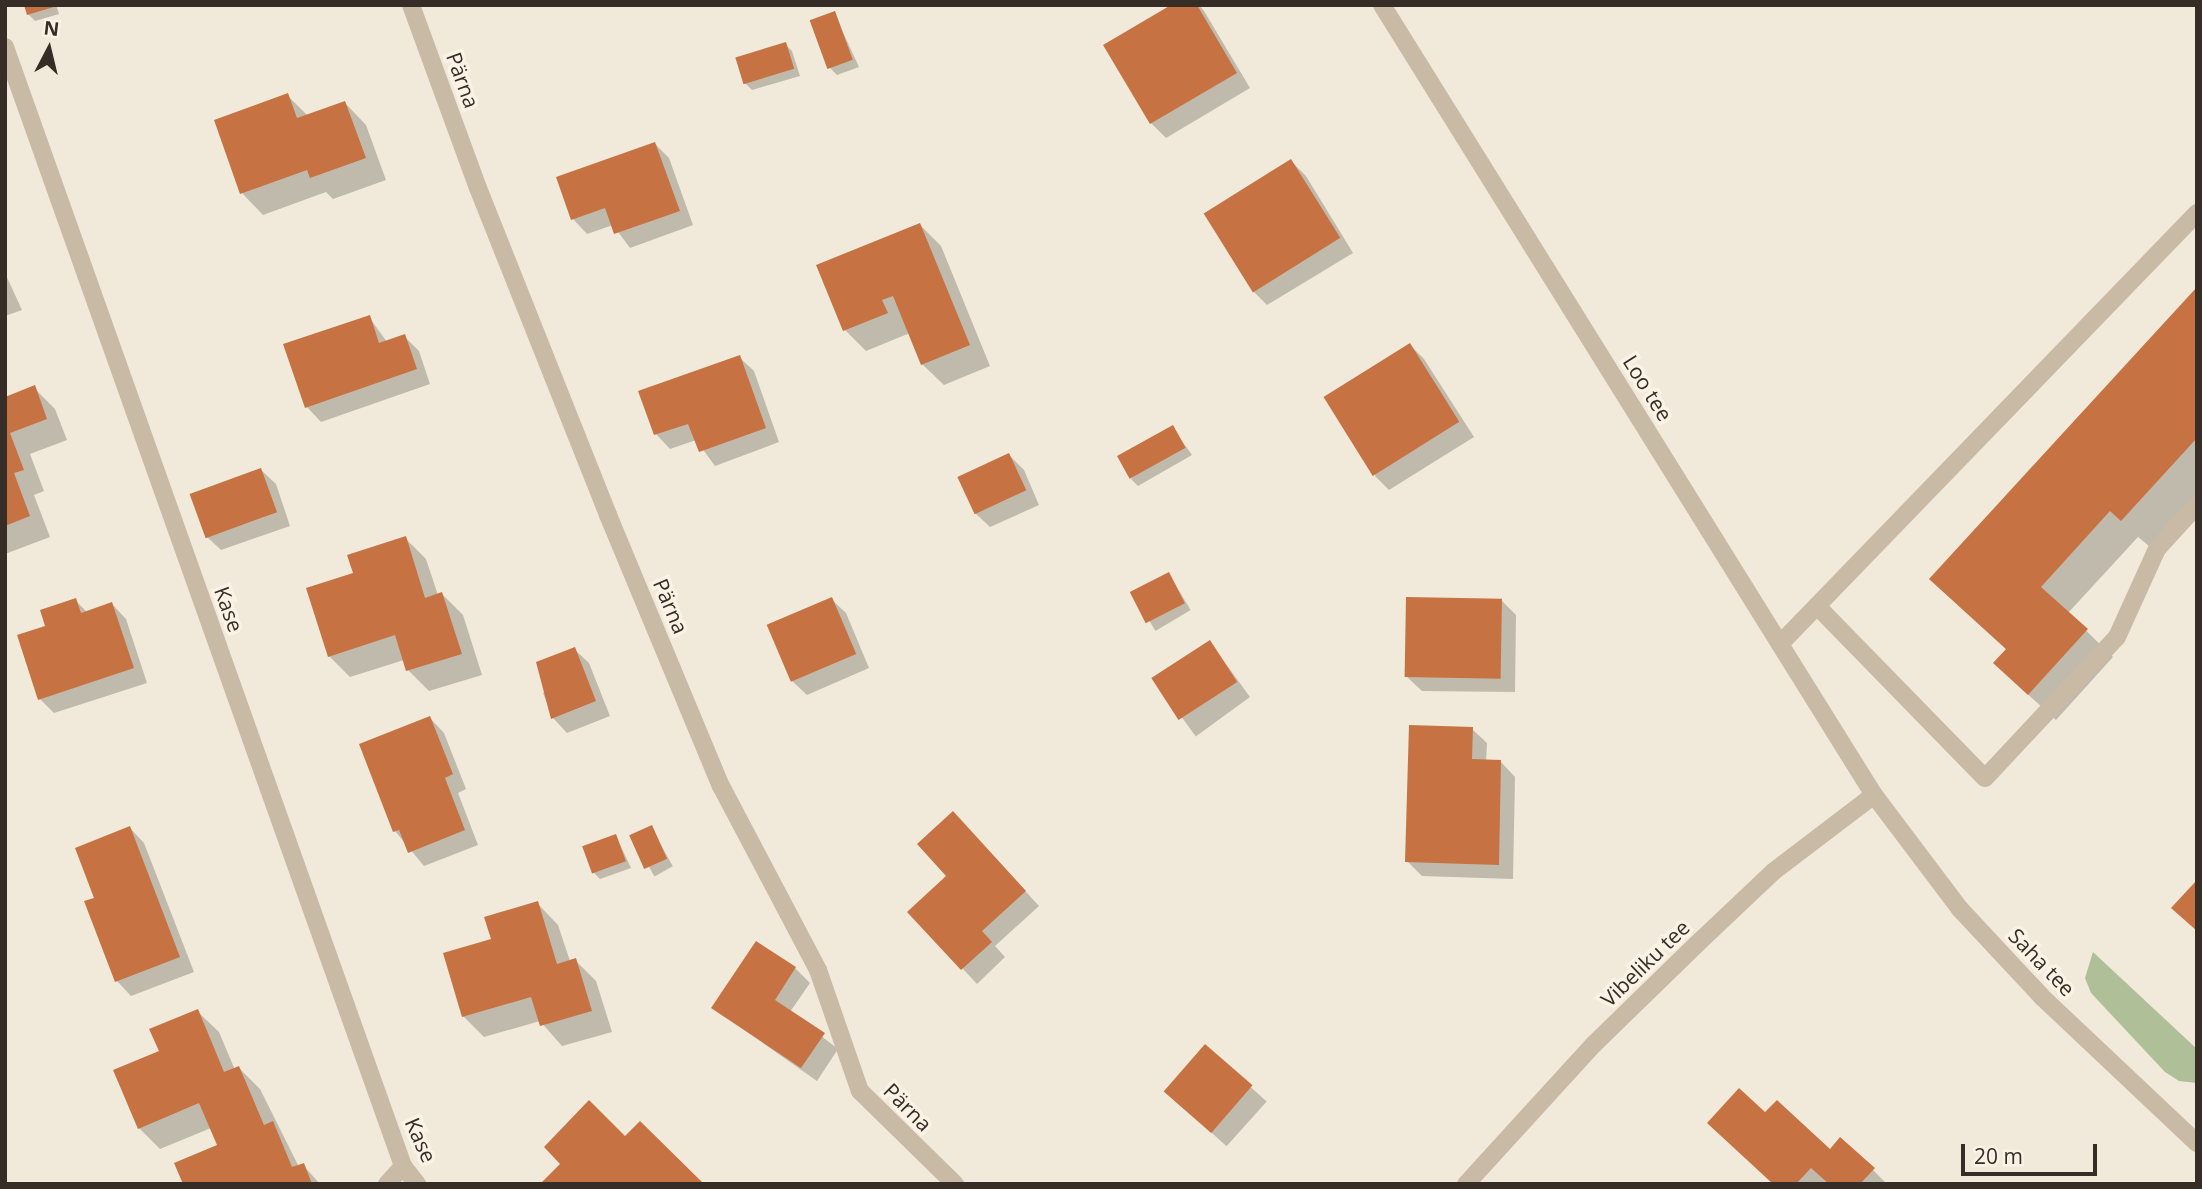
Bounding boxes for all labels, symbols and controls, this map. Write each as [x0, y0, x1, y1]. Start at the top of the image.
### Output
north arrow [14, 14, 84, 84]
text: N [42, 14, 61, 42]
street label: Pärna [441, 49, 485, 111]
street label: Loo tee [1618, 350, 1678, 426]
street label: Pärna [648, 575, 694, 637]
street label: Kase [209, 583, 249, 635]
street label: Vibeliku tee [1595, 915, 1695, 1011]
street label: Saha tee [2004, 923, 2080, 1001]
street label: Pärna [879, 1078, 937, 1136]
street label: Kase [400, 1114, 442, 1166]
scale bar [1964, 1130, 2100, 1174]
text: 20 m [1974, 1142, 2023, 1170]

